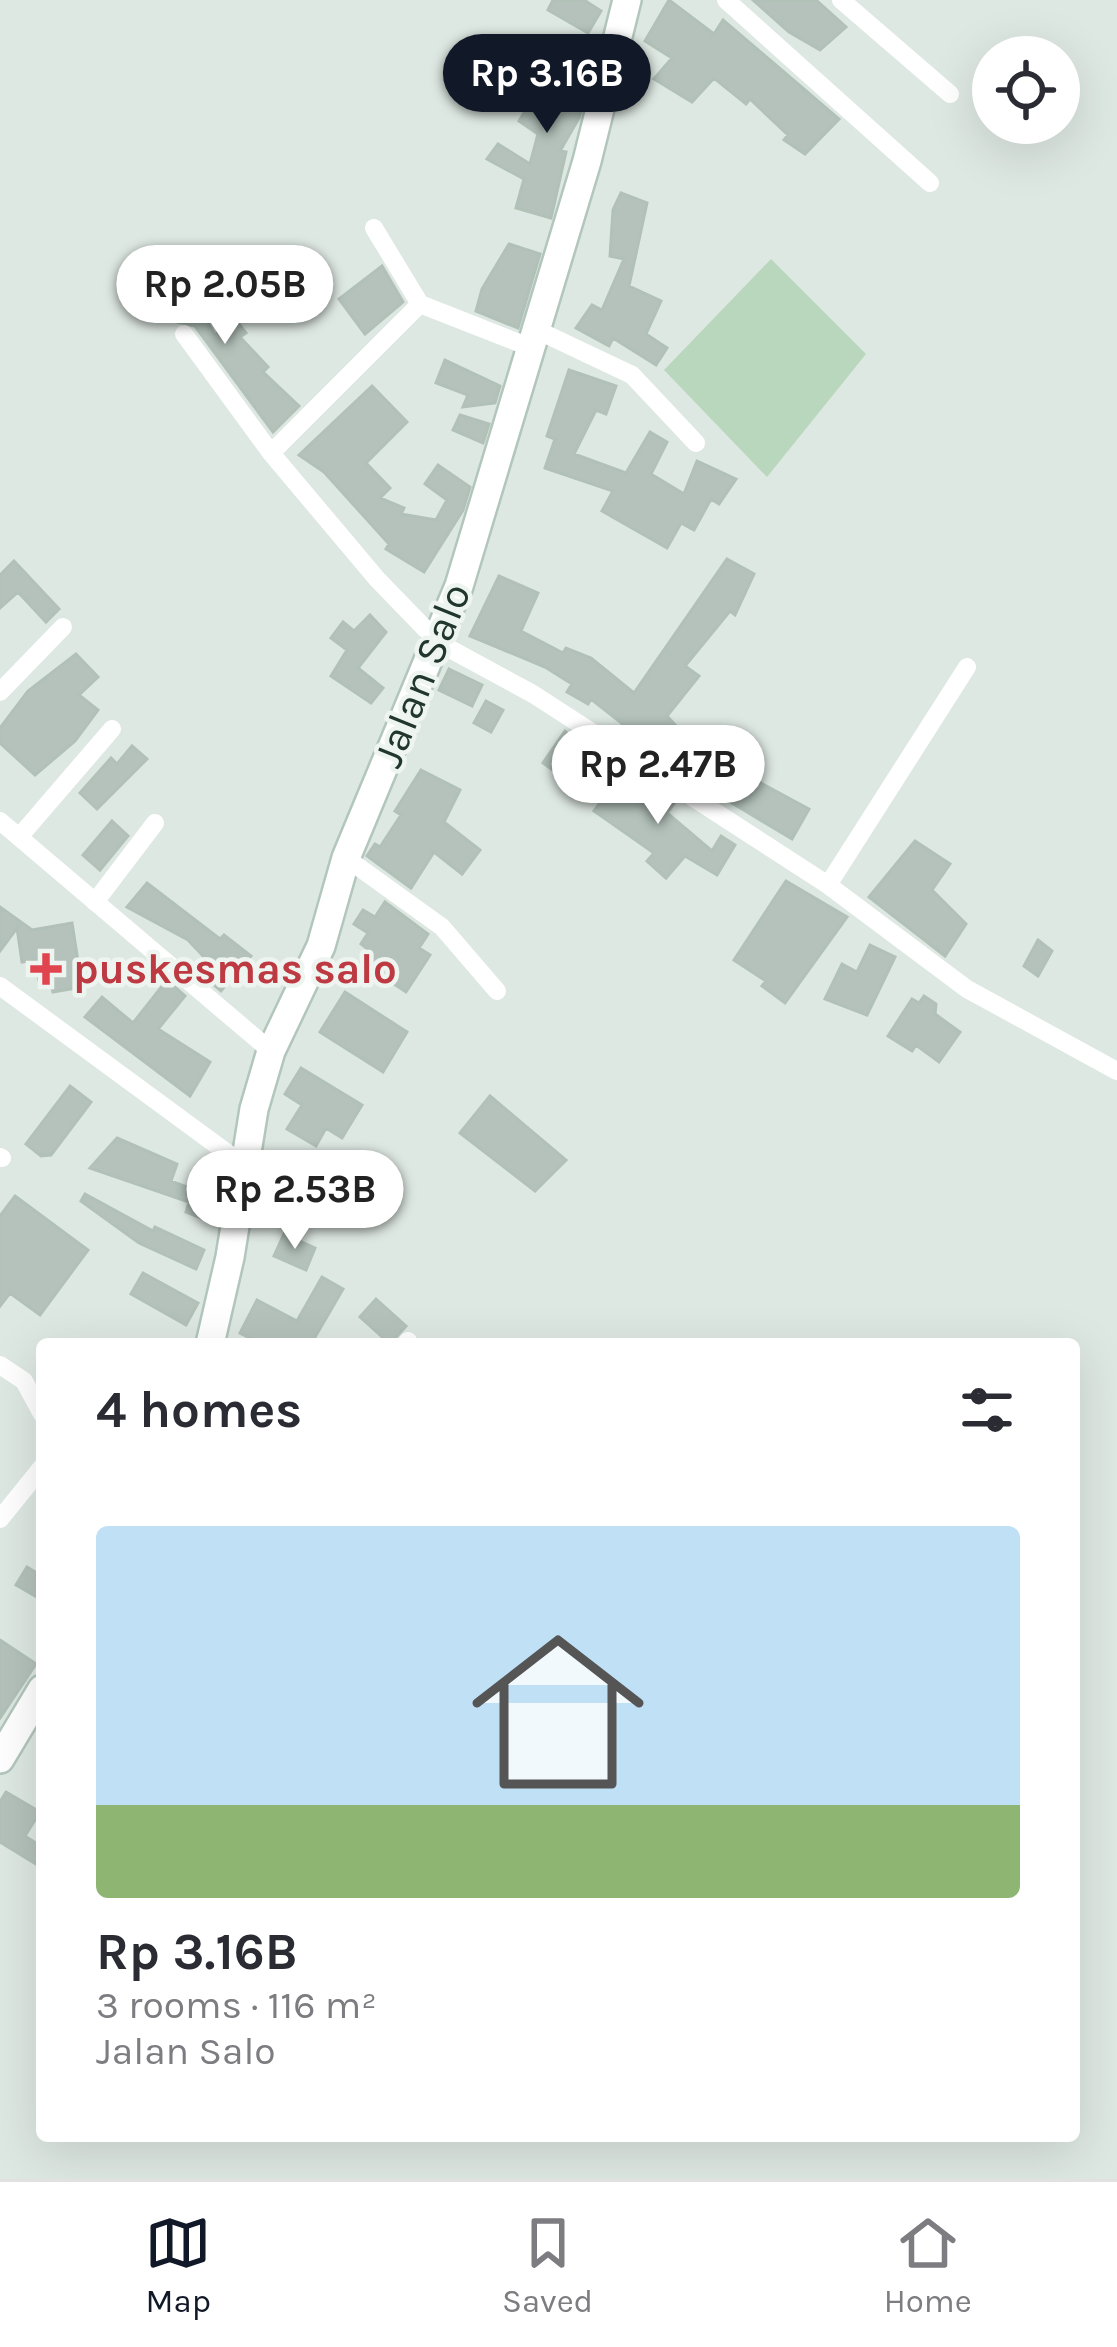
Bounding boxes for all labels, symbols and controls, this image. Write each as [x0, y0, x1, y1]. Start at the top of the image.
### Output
pin: Rp 3.16B [423, 34, 671, 136]
map controls [972, 36, 1080, 144]
button: locate [972, 36, 1080, 144]
text: Rp 3.16B [470, 50, 624, 96]
pin: Rp 2.05B [101, 245, 349, 347]
text: Rp 2.05B [143, 261, 307, 307]
street label: Jalan Salo [363, 576, 481, 774]
pin: Rp 2.47B [534, 725, 782, 827]
text: Rp 2.47B [579, 741, 737, 787]
place label: puskesmas salo [73, 944, 397, 994]
marker: puskesmas salo [30, 953, 62, 985]
pin: Rp 2.53B [171, 1150, 419, 1252]
text: Rp 2.53B [214, 1166, 376, 1212]
icon: filters [954, 1377, 1020, 1443]
text: 4 homes [96, 1380, 302, 1440]
icon: home [450, 1604, 666, 1820]
text: Rp 3.16B [96, 1922, 298, 1982]
text: 3 rooms · 116 m² [96, 1982, 377, 2028]
text: Jalan Salo [96, 2028, 276, 2074]
tab: Map [145, 2210, 211, 2320]
tab: Saved [502, 2210, 593, 2320]
tab: Home [884, 2210, 972, 2320]

